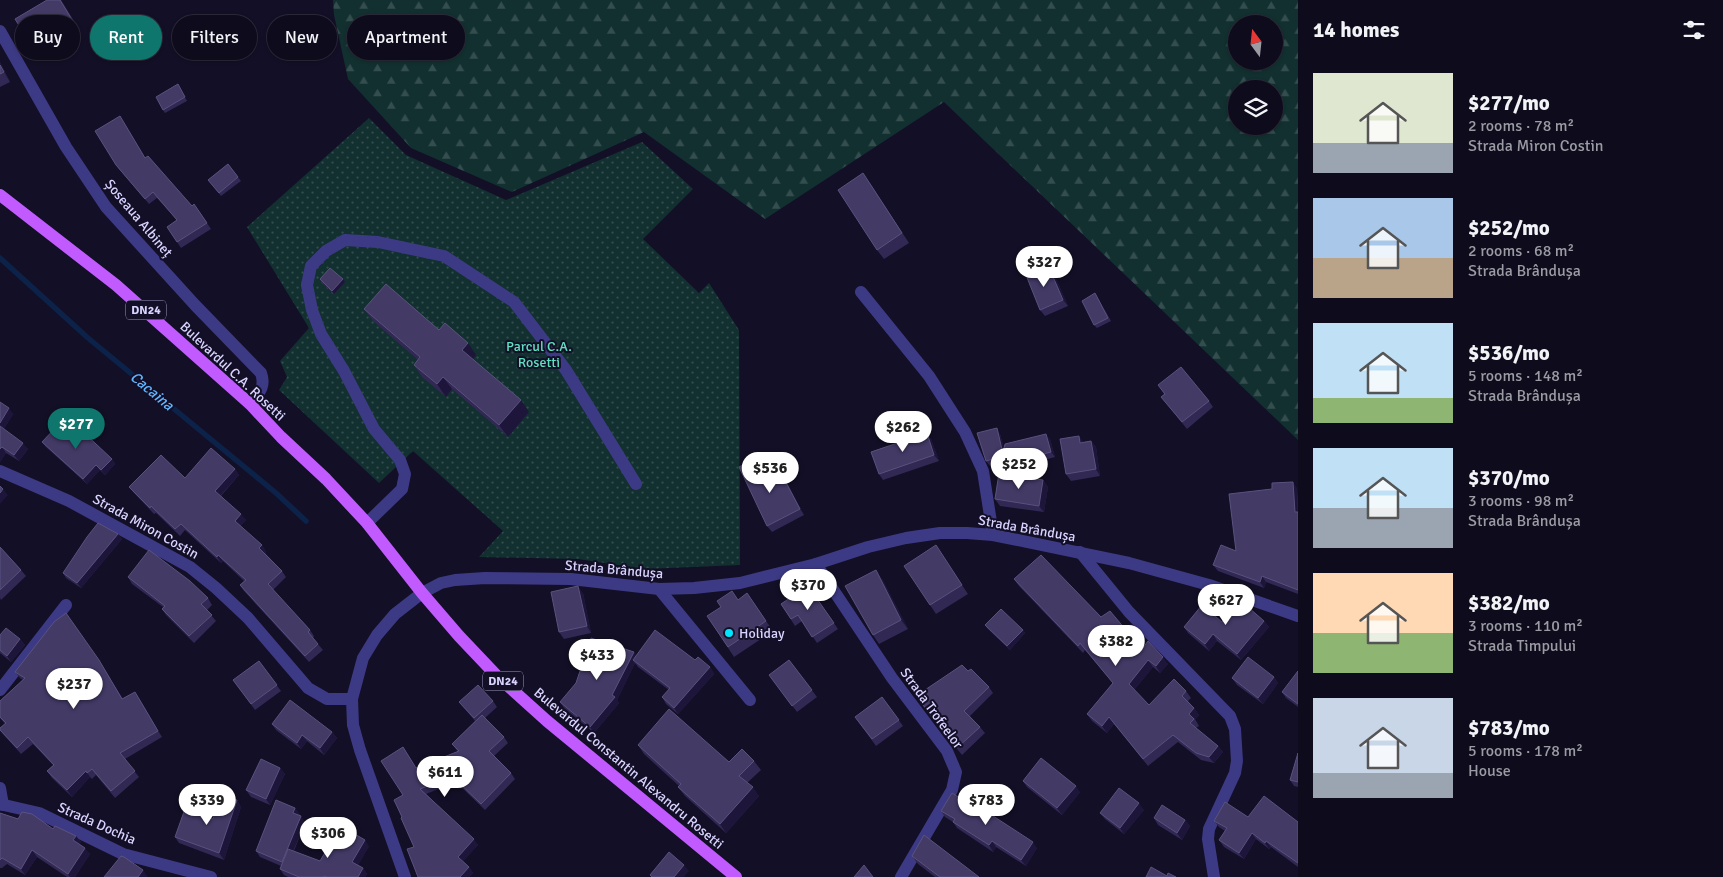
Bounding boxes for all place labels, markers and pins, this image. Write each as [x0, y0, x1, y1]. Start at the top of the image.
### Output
pin: $327 [1014, 246, 1074, 288]
pin: $277 [46, 408, 106, 450]
pin: $262 [873, 410, 933, 453]
pin: $252 [989, 448, 1049, 490]
pin: $536 [740, 452, 800, 494]
pin: $370 [778, 568, 838, 611]
pin: $627 [1196, 584, 1256, 626]
pin: $382 [1086, 624, 1146, 667]
place label: Holiday [739, 625, 785, 642]
marker: Holiday [723, 627, 735, 639]
pin: $433 [567, 638, 627, 681]
pin: $237 [44, 668, 104, 710]
pin: $611 [415, 756, 475, 798]
pin: $339 [177, 784, 237, 826]
pin: $783 [956, 784, 1016, 826]
pin: $306 [298, 816, 358, 859]

